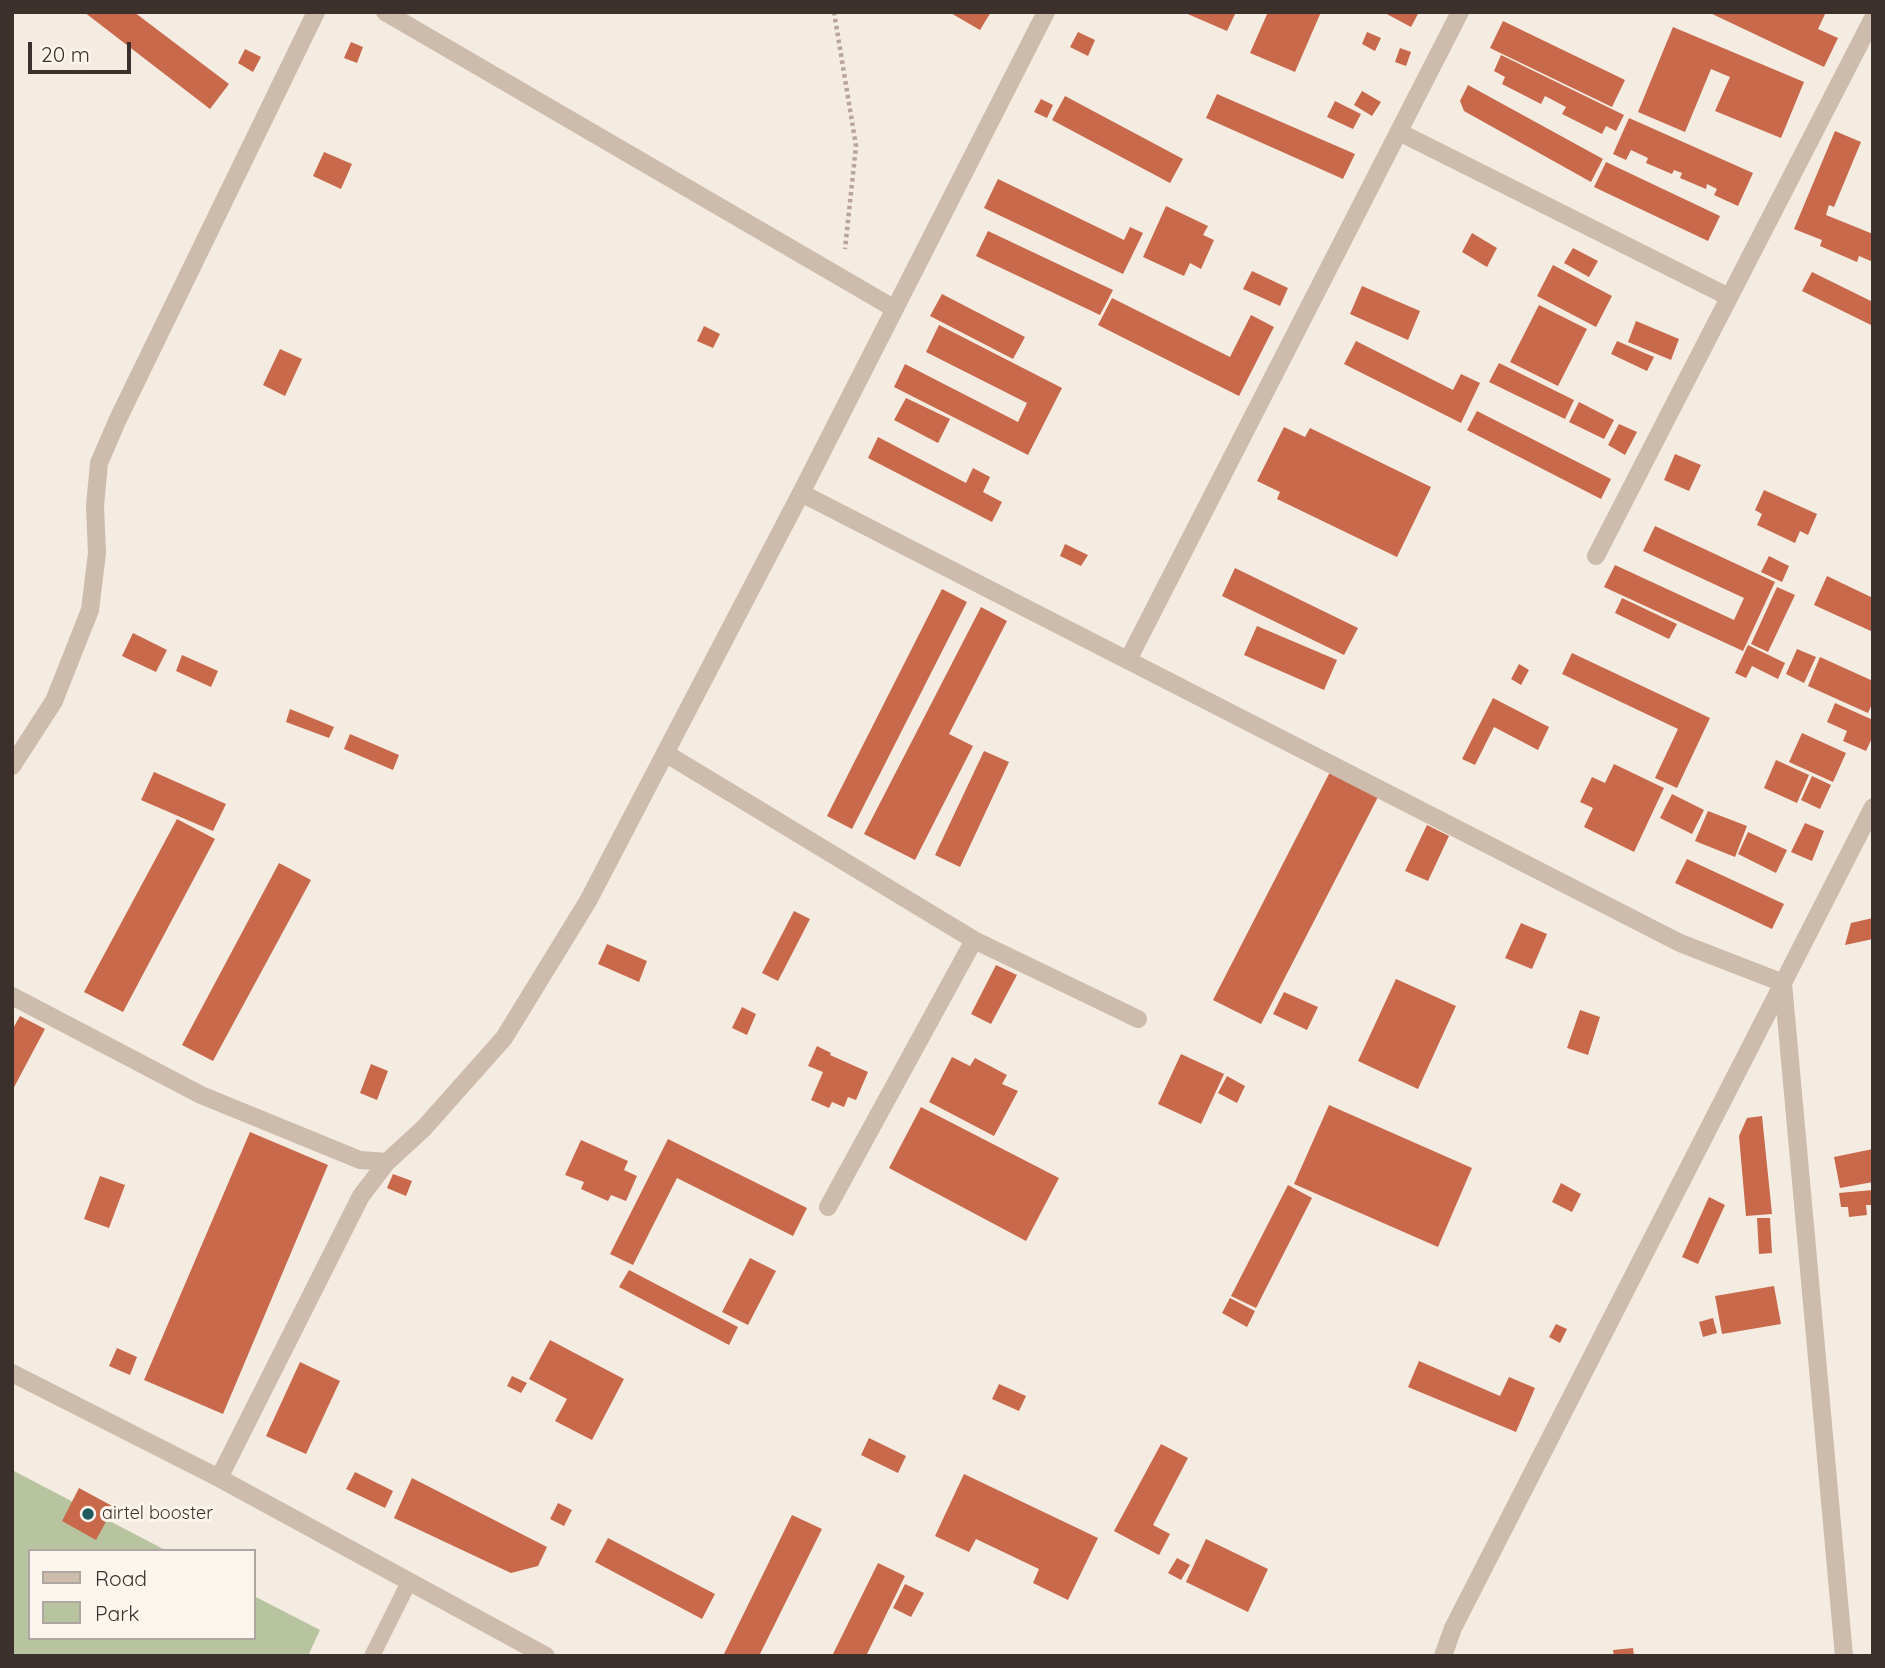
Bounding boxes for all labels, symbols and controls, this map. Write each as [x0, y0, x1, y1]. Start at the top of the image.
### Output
scale bar [32, 28, 135, 72]
text: 20 m [41, 41, 90, 67]
place label: airtel booster [102, 1503, 213, 1525]
marker: airtel booster [80, 1506, 96, 1522]
legend [28, 1549, 256, 1640]
text: Road [95, 1565, 147, 1591]
text: Park [95, 1600, 139, 1626]

